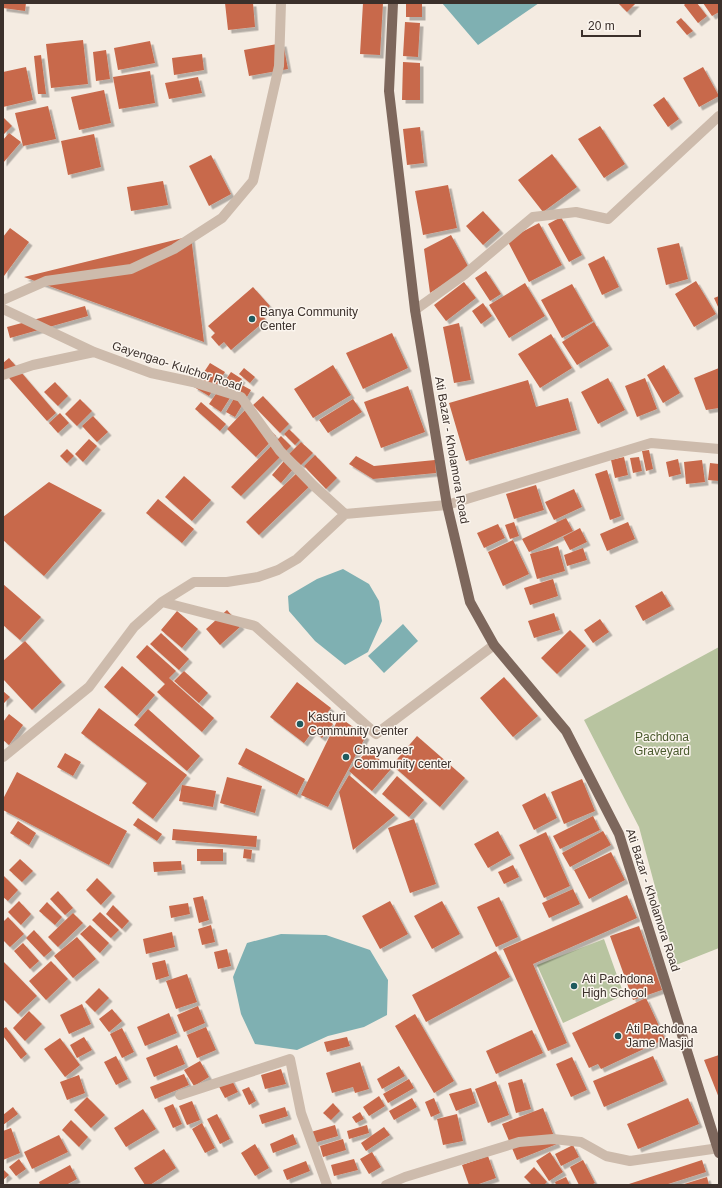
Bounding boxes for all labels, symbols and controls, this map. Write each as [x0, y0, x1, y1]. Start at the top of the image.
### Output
scale bar [582, 12, 640, 38]
text: 20 m [588, 19, 615, 33]
place label: Banya Community Center [260, 305, 358, 333]
marker: Banya Community Center [247, 314, 257, 324]
street label: Gayengao- Kulchor Road [110, 338, 244, 394]
street label: Ati Bazar - Kholamora Road [432, 375, 472, 525]
place label: Kasturi Community Center [308, 710, 408, 738]
marker: Kasturi Community Center [295, 719, 305, 729]
park label: Pachdona Graveyard [634, 730, 690, 758]
place label: Chayaneer Community center [354, 743, 451, 771]
marker: Chayaneer Community center [341, 752, 351, 762]
street label: Ati Bazar - Kholamora Road [623, 827, 683, 973]
place label: Ati Pachdona High School [582, 972, 654, 1000]
marker: Ati Pachdona High School [569, 981, 579, 991]
place label: Ati Pachdona Jame Masjid [626, 1022, 698, 1050]
marker: Ati Pachdona Jame Masjid [613, 1031, 623, 1041]

